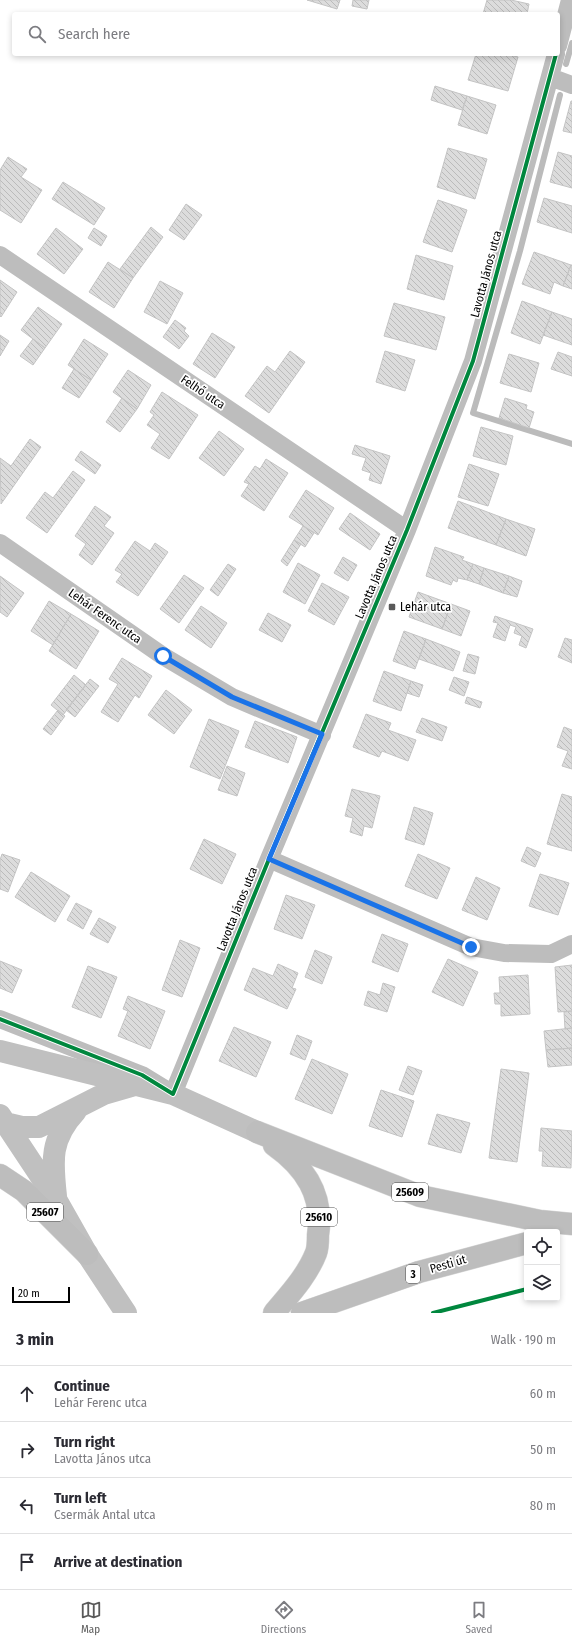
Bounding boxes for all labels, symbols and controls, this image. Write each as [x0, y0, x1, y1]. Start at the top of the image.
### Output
search box [12, 12, 560, 56]
icon: search [26, 23, 48, 45]
text: Search here [58, 25, 130, 43]
street label: Lavotta János utca [468, 229, 504, 319]
street label: Felhő utca [178, 372, 228, 412]
street label: Lavotta János utca [352, 533, 400, 621]
street label: Lehár Ferenc utca [66, 586, 144, 646]
place label: Lehár utca [400, 600, 451, 614]
marker: Lehár utca [387, 602, 397, 612]
route start [154, 647, 172, 665]
street label: Lavotta János utca [214, 865, 260, 953]
route end [462, 938, 480, 956]
road number: 25609 [392, 1183, 428, 1201]
road number: 25607 [27, 1203, 63, 1221]
road number: 25610 [301, 1208, 337, 1226]
map controls [524, 1229, 560, 1301]
button: locate [524, 1229, 560, 1265]
street label: Pesti út [428, 1252, 468, 1276]
road number: 3 [406, 1265, 420, 1283]
button: layers [524, 1265, 560, 1301]
scale bar [12, 1285, 70, 1304]
text: 20 m [18, 1287, 40, 1300]
text: 3 min [16, 1329, 54, 1350]
text: Walk · 190 m [491, 1332, 556, 1347]
text: Continue [54, 1377, 110, 1395]
icon: ahead [16, 1383, 38, 1405]
text: 60 m [530, 1386, 556, 1401]
text: Lehár Ferenc utca [54, 1395, 147, 1410]
text: Turn right [54, 1433, 115, 1451]
icon: right [16, 1439, 38, 1461]
text: 50 m [530, 1442, 556, 1457]
text: Lavotta János utca [54, 1451, 151, 1466]
text: Turn left [54, 1489, 107, 1507]
icon: left [16, 1495, 38, 1517]
text: 80 m [530, 1498, 556, 1513]
text: Csermák Antal utca [54, 1507, 156, 1522]
icon: arrive [16, 1551, 38, 1573]
text: Arrive at destination [54, 1553, 182, 1571]
tab: Map [80, 1599, 102, 1636]
tab: Directions [261, 1599, 306, 1636]
tab: Saved [466, 1599, 492, 1636]

